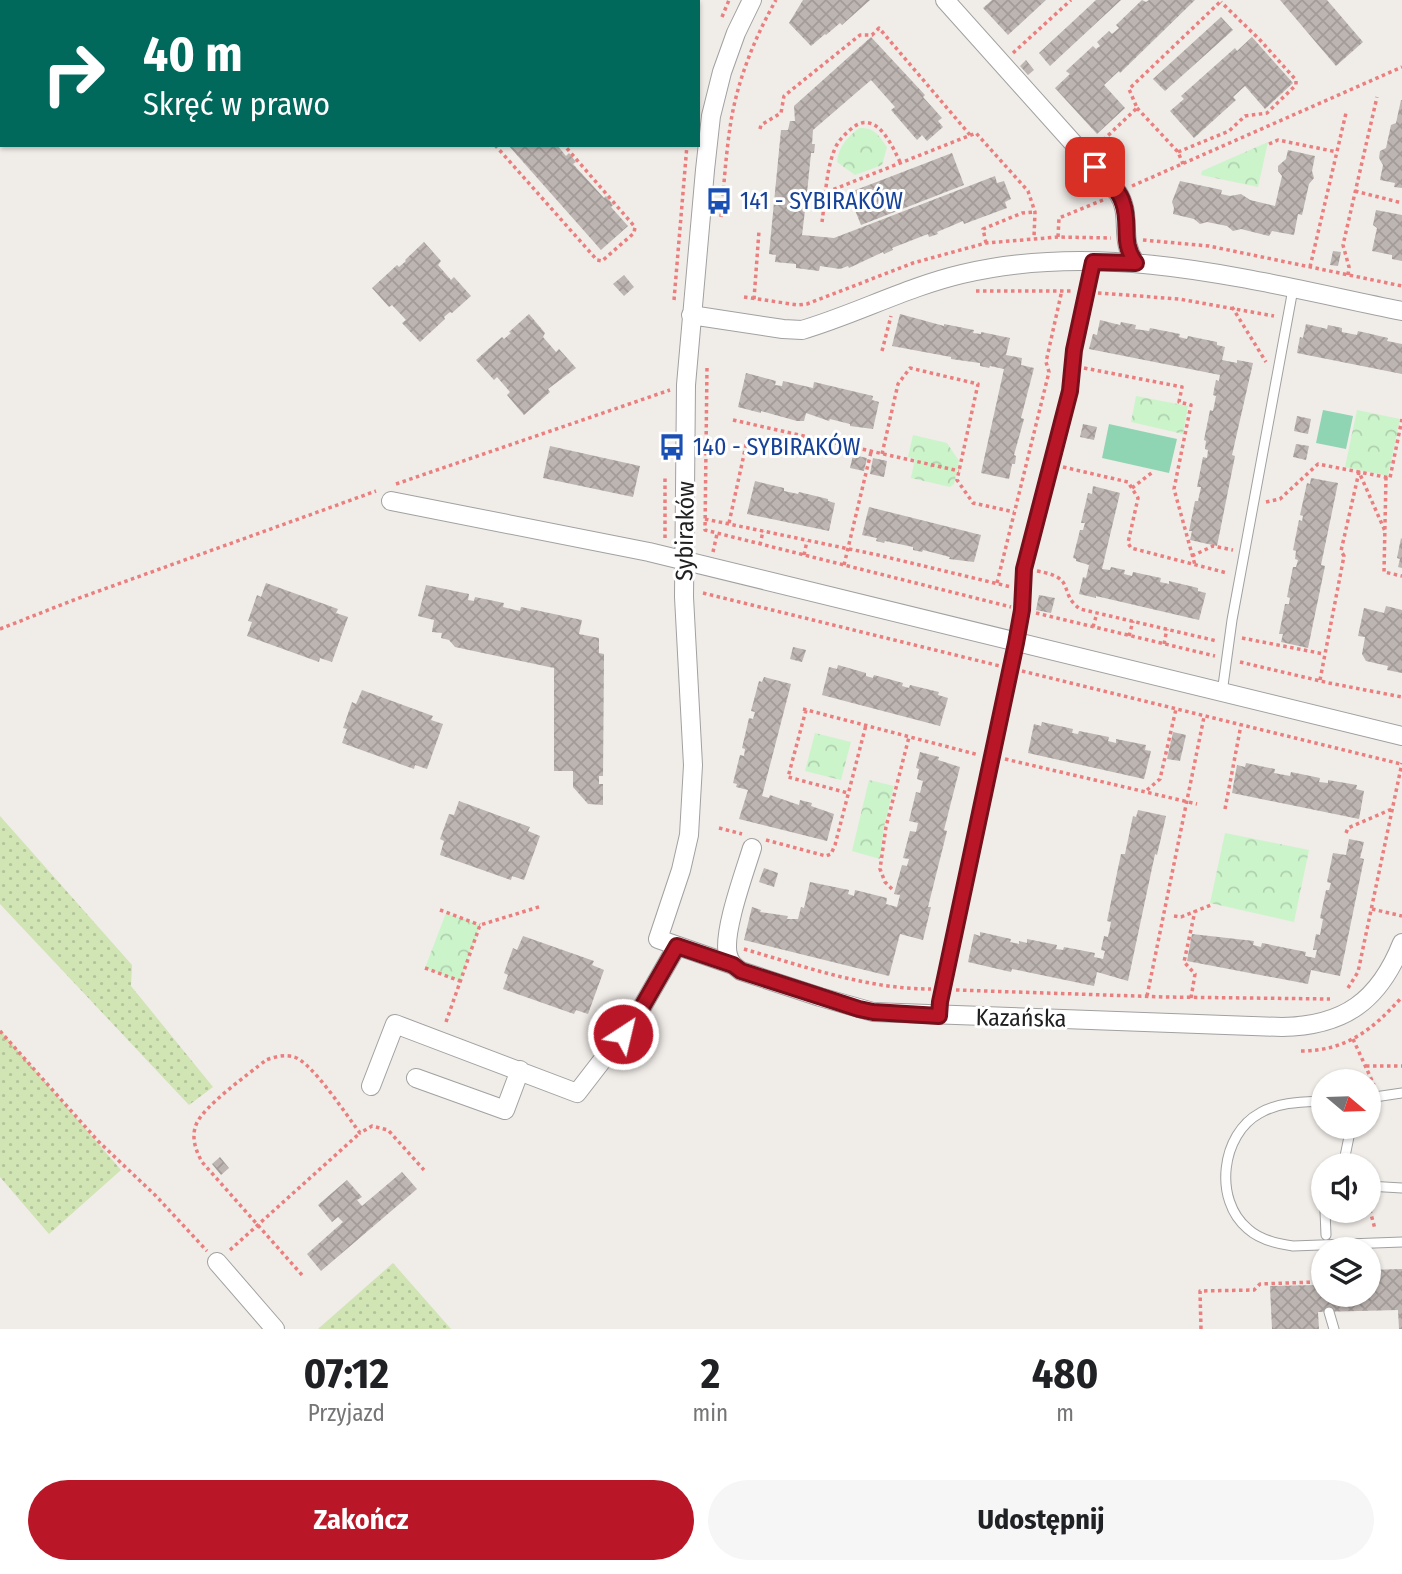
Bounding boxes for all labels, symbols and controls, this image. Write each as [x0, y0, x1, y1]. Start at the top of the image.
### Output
text: 40 m [143, 25, 243, 84]
icon: right [28, 28, 119, 119]
text: Skręć w prawo [143, 85, 330, 123]
pin [1065, 137, 1125, 197]
icon: arrive [1076, 148, 1114, 186]
bus stop icon: 141 - SYBIRAKÓW [704, 186, 734, 216]
place label: 141 - SYBIRAKÓW [740, 186, 903, 215]
bus stop icon: 140 - SYBIRAKÓW [657, 432, 687, 462]
place label: 140 - SYBIRAKÓW [693, 432, 861, 461]
street label: Sybiraków [670, 481, 700, 581]
position arrow [586, 997, 660, 1071]
street label: Kazańska [975, 1003, 1067, 1033]
north arrow [1311, 1069, 1381, 1139]
map controls [1311, 1069, 1381, 1307]
button: sound [1311, 1153, 1381, 1223]
button: layers [1311, 1237, 1381, 1307]
text: 07:12 [304, 1349, 389, 1399]
text: 2 [701, 1349, 720, 1399]
text: 480 [1032, 1349, 1098, 1399]
text: Przyjazd [308, 1399, 385, 1427]
text: min [693, 1399, 728, 1427]
text: m [1056, 1399, 1074, 1427]
button: Zakończ [28, 1480, 694, 1560]
button: Udostępnij [708, 1480, 1374, 1560]

